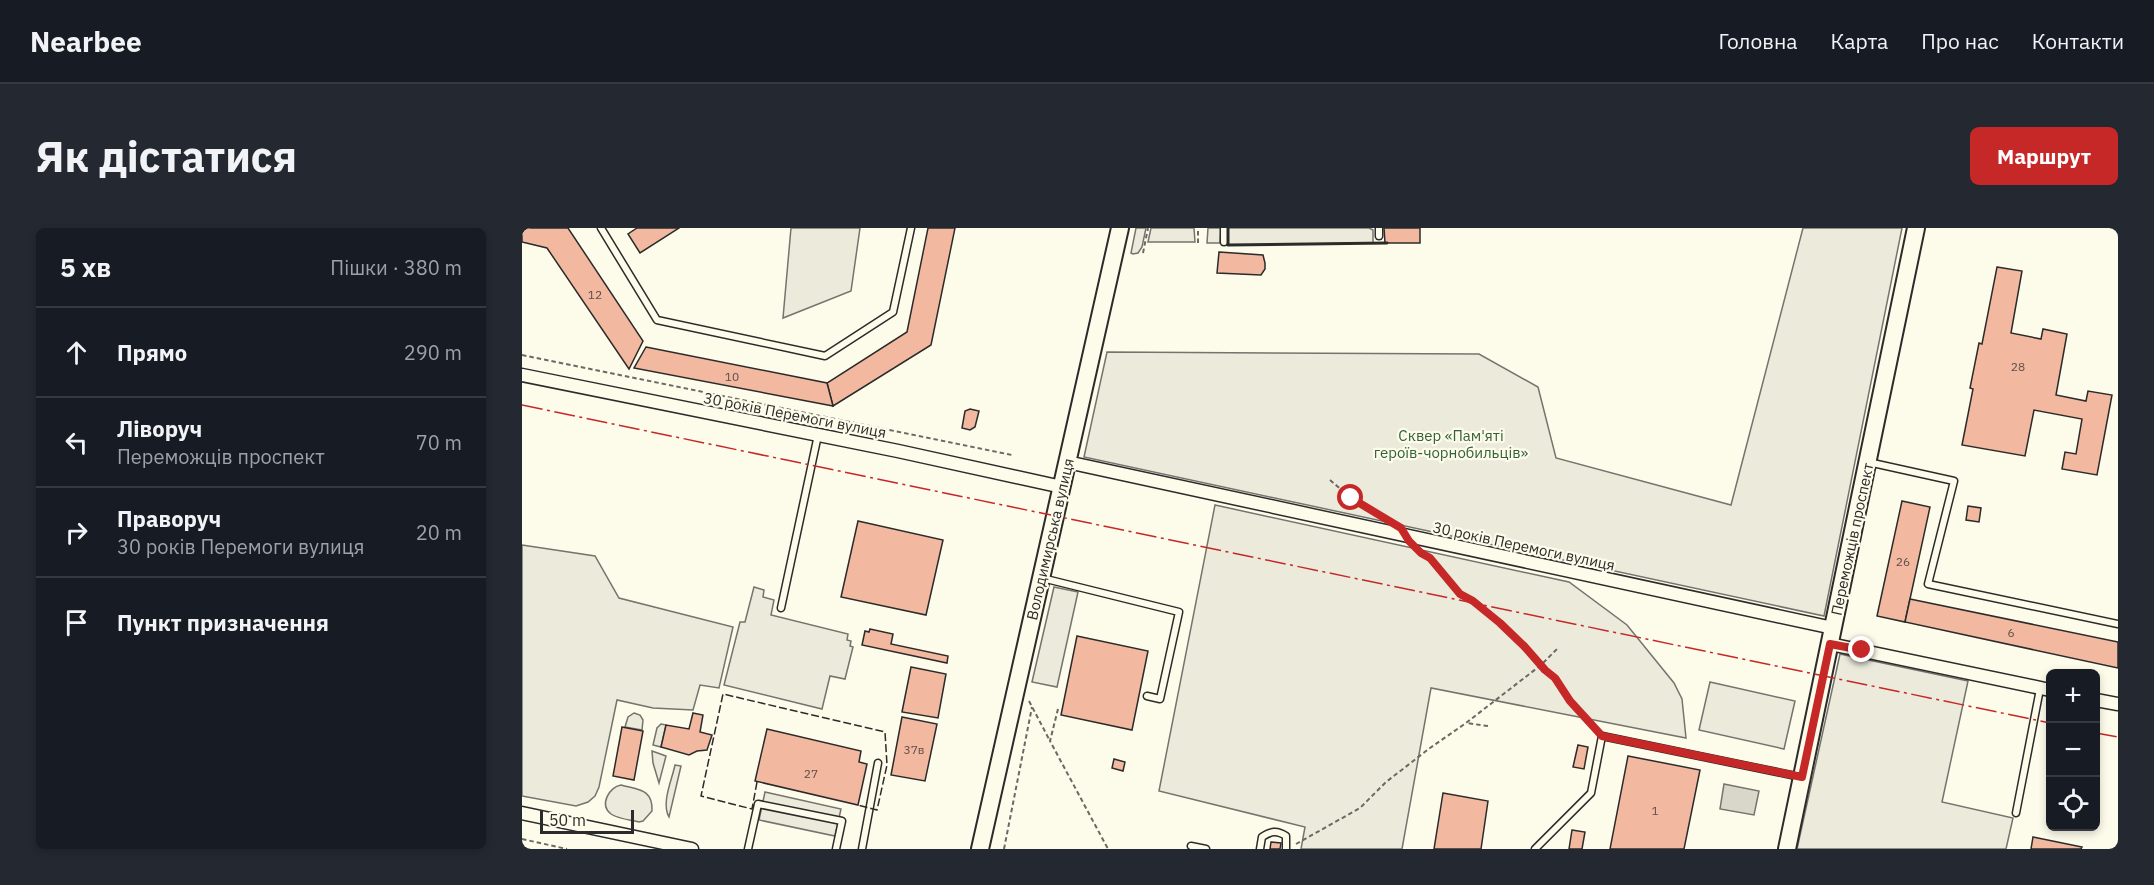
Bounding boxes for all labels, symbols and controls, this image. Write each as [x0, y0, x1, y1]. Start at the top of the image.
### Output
text: Nearbee [30, 23, 142, 60]
text: Головна [1719, 27, 1797, 55]
text: Карта [1830, 27, 1888, 55]
text: Про нас [1921, 27, 1999, 55]
text: Контакти [2032, 27, 2124, 55]
button: Маршрут [1970, 127, 2118, 185]
text: Як дістатися [36, 129, 297, 184]
text: 5 хв [60, 250, 111, 284]
text: Пішки · 380 m [330, 254, 462, 281]
house number: 12 [588, 287, 602, 302]
icon: ahead [60, 336, 93, 369]
text: Прямо [117, 338, 187, 367]
text: 290 m [404, 339, 462, 366]
house number: 28 [2011, 359, 2025, 374]
house number: 10 [725, 369, 739, 384]
street label: 30 років Перемоги вулиця [702, 388, 888, 442]
text: Ліворуч [117, 414, 202, 443]
icon: left [60, 426, 93, 459]
park label: Сквер «Пам'яті героїв-чорнобильців» [1374, 426, 1529, 462]
text: 70 m [416, 429, 462, 456]
text: Переможців проспект [117, 443, 325, 470]
street label: Володимирська вулиця [1022, 456, 1078, 622]
street label: Переможців проспект [1827, 461, 1877, 617]
route start [1337, 484, 1363, 510]
text: Праворуч [117, 504, 221, 533]
icon: right [60, 516, 93, 549]
street label: 30 років Перемоги вулиця [1431, 517, 1617, 575]
text: 20 m [416, 519, 462, 546]
text: 30 років Перемоги вулиця [117, 533, 365, 560]
house number: 26 [1896, 554, 1910, 569]
icon: arrive [60, 606, 93, 639]
text: Пункт призначення [117, 608, 329, 637]
house number: 6 [2007, 625, 2015, 640]
route end [1848, 636, 1874, 662]
map controls [2046, 669, 2100, 831]
button: + [2046, 669, 2100, 723]
button: − [2046, 723, 2100, 777]
house number: 37в [903, 742, 925, 757]
house number: 27 [804, 766, 818, 781]
button: locate [2046, 777, 2100, 831]
house number: 1 [1651, 803, 1659, 818]
scale bar [540, 807, 634, 834]
text: 50 m [549, 810, 586, 830]

